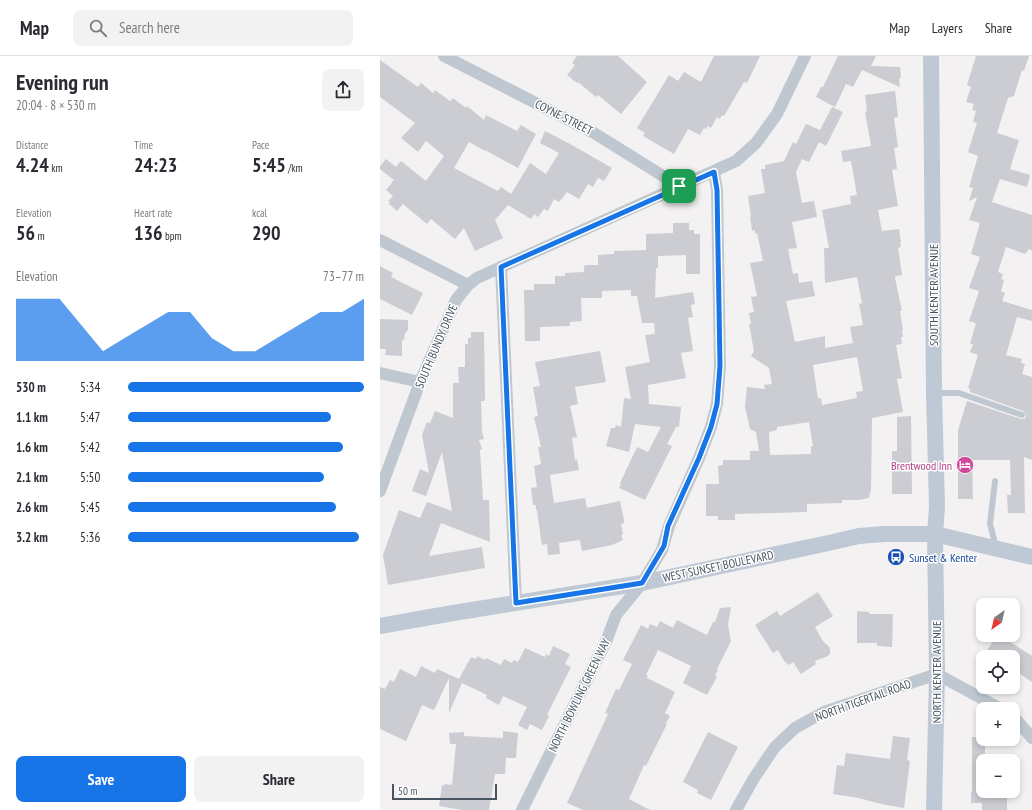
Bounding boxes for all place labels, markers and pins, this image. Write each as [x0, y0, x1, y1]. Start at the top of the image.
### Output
pin [662, 169, 696, 203]
hotel icon: Brentwood Inn [955, 455, 975, 475]
place label: Brentwood Inn [891, 458, 952, 473]
bus stop icon: Sunset & Kenter [886, 547, 906, 567]
place label: Sunset & Kenter [909, 550, 978, 565]

